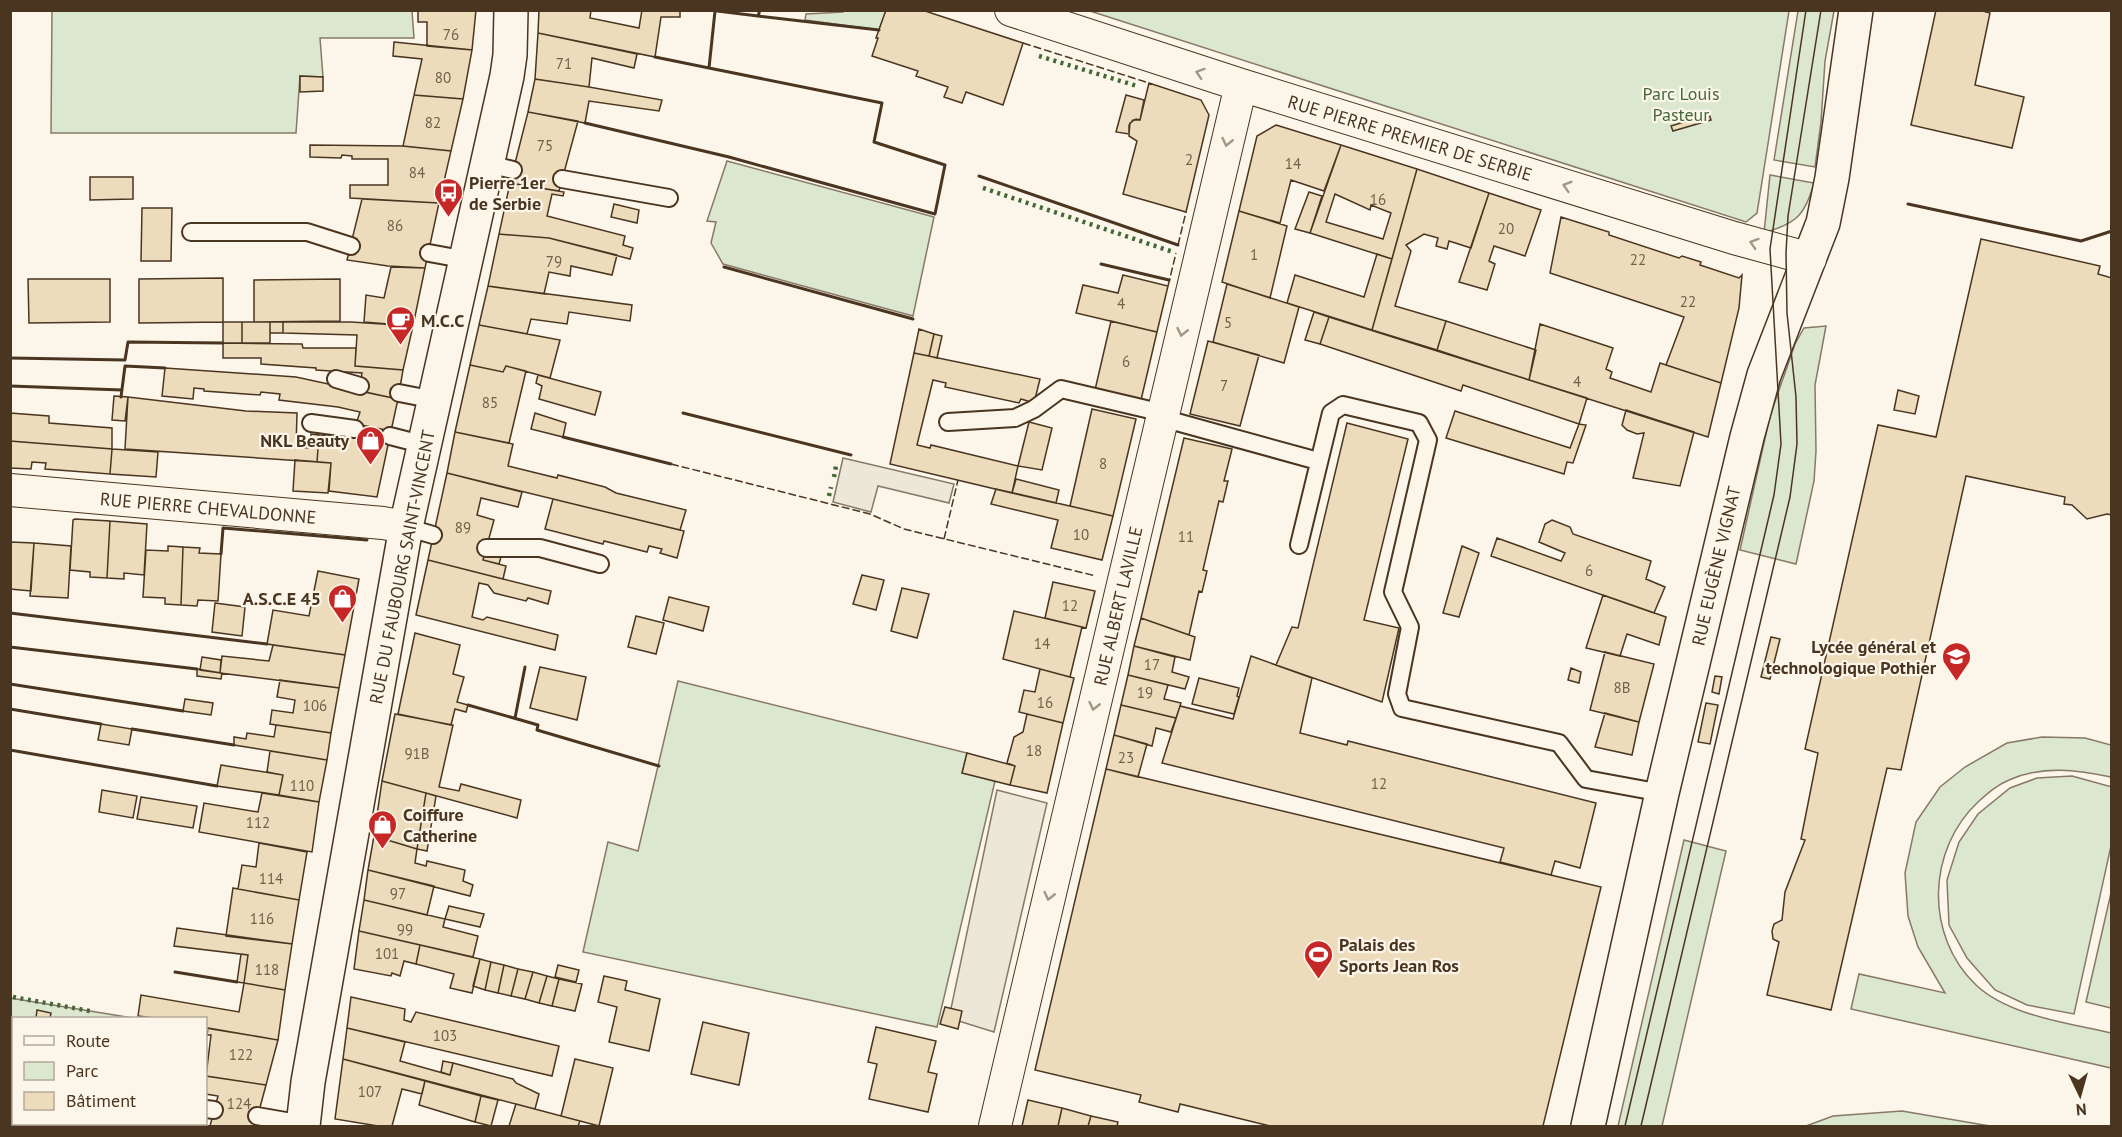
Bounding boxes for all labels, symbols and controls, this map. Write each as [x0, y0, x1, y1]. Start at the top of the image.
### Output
house number: 76 [443, 25, 459, 44]
house number: 71 [556, 54, 572, 73]
one-way arrow [1195, 67, 1206, 80]
house number: 80 [435, 68, 451, 87]
park label: Parc Louis Pasteur [1643, 82, 1719, 126]
street label: RUE PIERRE PREMIER DE SERBIE [1285, 90, 1535, 186]
house number: 82 [425, 113, 441, 132]
house number: 75 [537, 136, 553, 155]
one-way arrow [1222, 137, 1235, 147]
house number: 2 [1185, 150, 1193, 169]
house number: 14 [1285, 154, 1301, 173]
house number: 84 [409, 163, 425, 182]
place label: Pierre 1er de Serbie [469, 171, 546, 215]
bus stop icon: Pierre 1er de Serbie [432, 176, 464, 218]
one-way arrow [1562, 181, 1573, 193]
house number: 16 [1370, 190, 1386, 209]
house number: 86 [387, 216, 403, 235]
house number: 20 [1498, 219, 1514, 238]
one-way arrow [1749, 238, 1759, 250]
house number: 1 [1250, 245, 1258, 264]
house number: 22 [1630, 250, 1646, 269]
house number: 79 [546, 252, 562, 271]
house number: 22 [1680, 292, 1696, 311]
house number: 4 [1117, 294, 1125, 313]
cafe icon: M.C.C [384, 304, 416, 346]
place label: M.C.C [421, 309, 464, 332]
house number: 5 [1224, 313, 1232, 332]
one-way arrow [1177, 327, 1190, 337]
house number: 6 [1122, 352, 1130, 371]
house number: 4 [1573, 372, 1581, 391]
house number: 7 [1220, 376, 1228, 395]
house number: 85 [482, 393, 498, 412]
shop icon: NKL Beauty [354, 424, 386, 466]
street label: RUE DU FAUBOURG SAINT-VINCENT [364, 428, 440, 706]
place label: NKL Beauty [260, 429, 349, 452]
house number: 8 [1099, 454, 1107, 473]
street label: RUE EUGÈNE VIGNAT [1686, 484, 1746, 648]
street label: RUE PIERRE CHEVALDONNE [99, 487, 317, 529]
house number: 89 [455, 518, 471, 537]
street label: RUE ALBERT LAVILLE [1088, 524, 1148, 688]
house number: 10 [1073, 525, 1089, 544]
house number: 11 [1178, 527, 1194, 546]
house number: 6 [1585, 561, 1593, 580]
shop icon: A.S.C.E 45 [326, 582, 358, 624]
place label: A.S.C.E 45 [243, 587, 321, 610]
house number: 12 [1062, 596, 1078, 615]
house number: 14 [1034, 634, 1050, 653]
place label: Lycée général et technologique Pothier [1765, 635, 1937, 679]
school or university icon: Lycée général et technologique Pothier [1941, 640, 1973, 682]
house number: 17 [1144, 655, 1160, 674]
house number: 8B [1614, 678, 1630, 697]
house number: 19 [1137, 683, 1153, 702]
house number: 16 [1037, 693, 1053, 712]
house number: 106 [303, 696, 327, 715]
one-way arrow [1088, 701, 1101, 711]
house number: 18 [1026, 741, 1042, 760]
house number: 91B [404, 744, 430, 763]
house number: 23 [1118, 748, 1134, 767]
house number: 12 [1371, 774, 1387, 793]
house number: 110 [290, 776, 314, 795]
place label: Coiffure Catherine [403, 803, 477, 847]
shop icon: Coiffure Catherine [366, 808, 398, 850]
house number: 112 [246, 813, 270, 832]
house number: 114 [259, 869, 283, 888]
house number: 97 [390, 884, 406, 903]
one-way arrow [1044, 890, 1057, 900]
house number: 116 [250, 909, 274, 928]
house number: 99 [397, 920, 413, 939]
place label: Palais des Sports Jean Ros [1339, 933, 1459, 977]
sports icon: Palais des Sports Jean Ros [1302, 938, 1334, 980]
house number: 101 [375, 944, 399, 963]
house number: 118 [255, 960, 279, 979]
legend [12, 1017, 207, 1125]
house number: 103 [433, 1026, 457, 1045]
text: Route [66, 1029, 110, 1052]
house number: 122 [229, 1045, 253, 1064]
text: Parc [66, 1059, 99, 1082]
north arrow [2050, 1065, 2110, 1125]
house number: 107 [358, 1082, 382, 1101]
text: Bâtiment [66, 1089, 136, 1112]
house number: 124 [227, 1094, 251, 1113]
text: N [2075, 1100, 2087, 1120]

